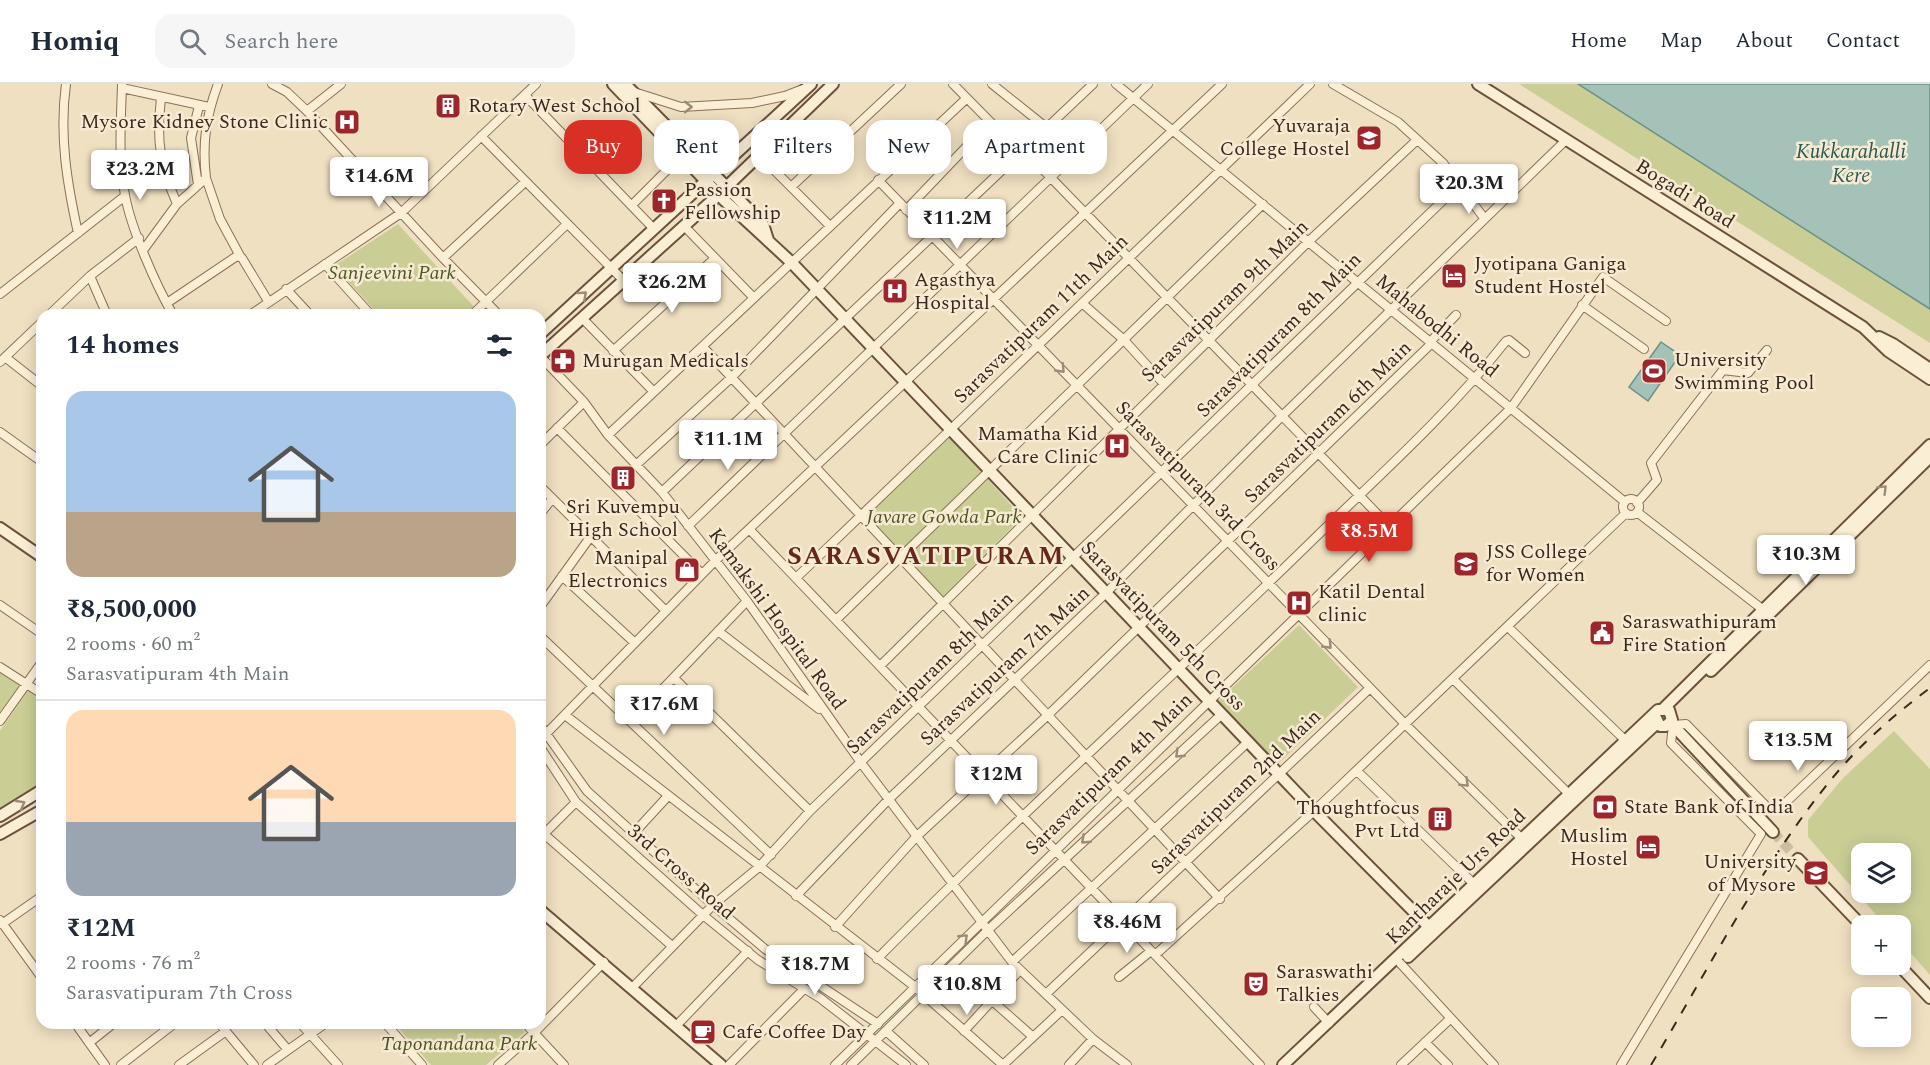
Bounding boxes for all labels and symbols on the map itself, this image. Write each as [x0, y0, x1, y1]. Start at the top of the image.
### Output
building icon: Rotary West School [433, 91, 463, 121]
place label: Rotary West School [468, 91, 641, 121]
one-way arrow [684, 101, 693, 113]
place label: Mysore Kidney Stone Clinic [81, 107, 328, 137]
hospital icon: Mysore Kidney Stone Clinic [332, 107, 362, 137]
place label: Yuvaraja College Hostel [1220, 111, 1350, 164]
school or university icon: Yuvaraja College Hostel [1354, 123, 1384, 153]
water label: Kukkarahalli Kere [1796, 136, 1906, 192]
pin: ₹23.2M [91, 150, 189, 201]
street label: Bogadi Road [1629, 152, 1741, 236]
pin: ₹14.6M [330, 157, 428, 208]
pin: ₹20.3M [1420, 164, 1518, 215]
place label: Passion Fellowship [684, 175, 781, 228]
church icon: Passion Fellowship [649, 186, 679, 216]
pin: ₹11.2M [908, 199, 1006, 250]
street label: Sarasvatipuram 9th Main [1134, 213, 1316, 389]
street label: Sarasvatipuram 11th Main [947, 227, 1135, 411]
street label: Sarasvatipuram 8th Main [1189, 245, 1369, 425]
place label: Jyotipana Ganiga Student Hostel [1474, 249, 1627, 302]
park label: Sanjeevini Park [328, 258, 456, 288]
hotel icon: Jyotipana Ganiga Student Hostel [1439, 261, 1469, 291]
pin: ₹26.2M [623, 263, 721, 314]
place label: Agasthya Hospital [914, 265, 996, 318]
street label: Mahabodhi Road [1369, 267, 1505, 385]
hospital icon: Agasthya Hospital [880, 276, 910, 306]
one-way arrow [577, 291, 587, 302]
street label: Sarasvatipuram 6th Main [1237, 334, 1419, 510]
place label: University Swimming Pool [1674, 345, 1814, 398]
pharmacy icon: Murugan Medicals [548, 346, 578, 376]
place label: Murugan Medicals [582, 346, 749, 376]
sports icon: University Swimming Pool [1639, 356, 1669, 386]
one-way arrow [1053, 361, 1064, 372]
street label: Sarasvatipuram 3rd Cross [1108, 394, 1288, 578]
place label: Mamatha Kid Care Clinic [977, 419, 1098, 472]
pin: ₹11.1M [679, 420, 777, 471]
hospital icon: Mamatha Kid Care Clinic [1102, 431, 1132, 461]
building icon: Sri Kuvempu High School [608, 463, 638, 493]
one-way arrow [1876, 485, 1887, 496]
place label: Sri Kuvempu High School [566, 492, 680, 545]
park label: Javare Gowda Park [864, 502, 1023, 532]
pin: ₹8.5M [1327, 512, 1411, 563]
street label: Kamakshi Hospital Road [701, 522, 853, 716]
street label: Sarasvatipuram 5th Cross [1073, 534, 1253, 718]
pin: ₹10.3M [1757, 535, 1855, 586]
district label: SARASVATIPURAM [787, 536, 1065, 576]
place label: JSS College for Women [1486, 537, 1587, 590]
place label: Manipal Electronics [568, 543, 668, 596]
school or university icon: JSS College for Women [1451, 549, 1481, 579]
shop icon: Manipal Electronics [672, 555, 702, 585]
place label: Katil Dental clinic [1318, 577, 1425, 630]
street label: Sarasvatipuram 7th Main [913, 579, 1097, 753]
street label: Sarasvatipuram 8th Main [839, 585, 1021, 761]
hospital icon: Katil Dental clinic [1284, 588, 1314, 618]
place label: Saraswathipuram Fire Station [1622, 607, 1777, 660]
public building icon: Saraswathipuram Fire Station [1587, 618, 1617, 648]
one-way arrow [1320, 637, 1331, 648]
pin: ₹17.6M [615, 685, 713, 736]
street label: Sarasvatipuram 4th Main [1018, 686, 1200, 862]
street label: Sarasvatipuram 2nd Main [1144, 702, 1328, 882]
pin: ₹13.5M [1749, 721, 1847, 772]
one-way arrow [1175, 747, 1185, 758]
pin: ₹12M [960, 755, 1032, 806]
one-way arrow [1457, 776, 1468, 787]
bank icon: State Bank of India [1590, 792, 1620, 822]
place label: State Bank of India [1624, 792, 1794, 822]
place label: Thoughtfocus Pvt Ltd [1296, 793, 1420, 846]
one-way arrow [15, 799, 25, 811]
street label: Kantharaje Urs Road [1379, 802, 1533, 952]
building icon: Thoughtfocus Pvt Ltd [1425, 804, 1455, 834]
street label: 3rd Cross Road [620, 817, 742, 927]
place label: Muslim Hostel [1560, 821, 1628, 874]
hotel icon: Muslim Hostel [1633, 832, 1663, 862]
one-way arrow [1081, 833, 1092, 844]
place label: University of Mysore [1704, 847, 1797, 900]
school or university icon: University of Mysore [1801, 858, 1831, 888]
pin: ₹8.46M [1078, 903, 1176, 954]
one-way arrow [956, 934, 967, 945]
pin: ₹18.7M [766, 945, 864, 996]
place label: Saraswathi Talkies [1276, 957, 1373, 1010]
pin: ₹10.8M [918, 965, 1016, 1016]
theatre icon: Saraswathi Talkies [1241, 969, 1271, 999]
cafe icon: Cafe Coffee Day [688, 1017, 718, 1047]
place label: Cafe Coffee Day [722, 1017, 867, 1047]
park label: Taponandana Park [381, 1029, 538, 1059]

